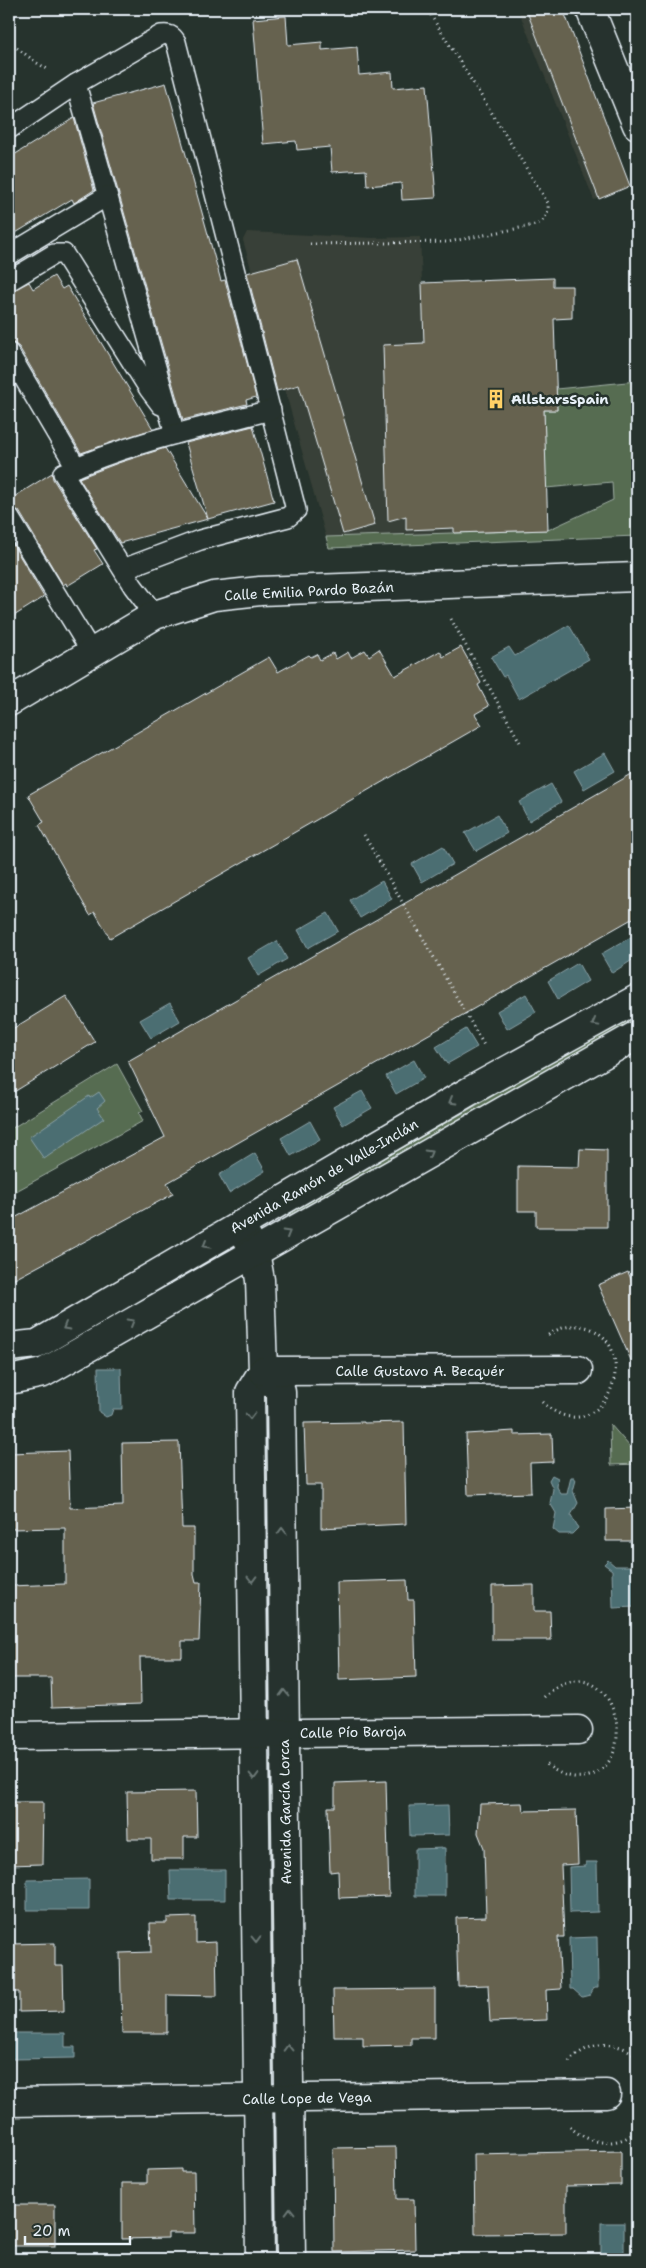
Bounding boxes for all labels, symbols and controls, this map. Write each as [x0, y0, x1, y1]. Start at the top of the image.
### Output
building icon: AllstarsSpain [485, 388, 507, 410]
place label: AllstarsSpain [511, 390, 609, 408]
street label: Calle Emilia Pardo Bazán [224, 578, 395, 604]
one-way arrow [591, 1016, 600, 1026]
one-way arrow [449, 1095, 458, 1105]
street label: Avenida Ramón de Valle-Inclán [227, 1114, 422, 1237]
one-way arrow [423, 1150, 432, 1160]
one-way arrow [282, 1230, 291, 1240]
one-way arrow [203, 1239, 212, 1249]
one-way arrow [126, 1319, 135, 1329]
one-way arrow [62, 1320, 71, 1330]
street label: Calle Gustavo A. Becquér [335, 1362, 505, 1380]
one-way arrow [245, 1412, 255, 1420]
one-way arrow [277, 1526, 287, 1534]
one-way arrow [247, 1575, 257, 1583]
one-way arrow [279, 1689, 289, 1696]
street label: Calle Pío Baroja [300, 1722, 407, 1742]
street label: Avenida García Lorca [275, 1739, 295, 1885]
one-way arrow [249, 1772, 259, 1780]
one-way arrow [251, 1935, 261, 1943]
one-way arrow [283, 2044, 293, 2052]
street label: Calle Lope de Vega [242, 2088, 372, 2108]
one-way arrow [285, 2206, 295, 2214]
scale bar [25, 2213, 130, 2245]
text: 20 m [32, 2221, 71, 2241]

